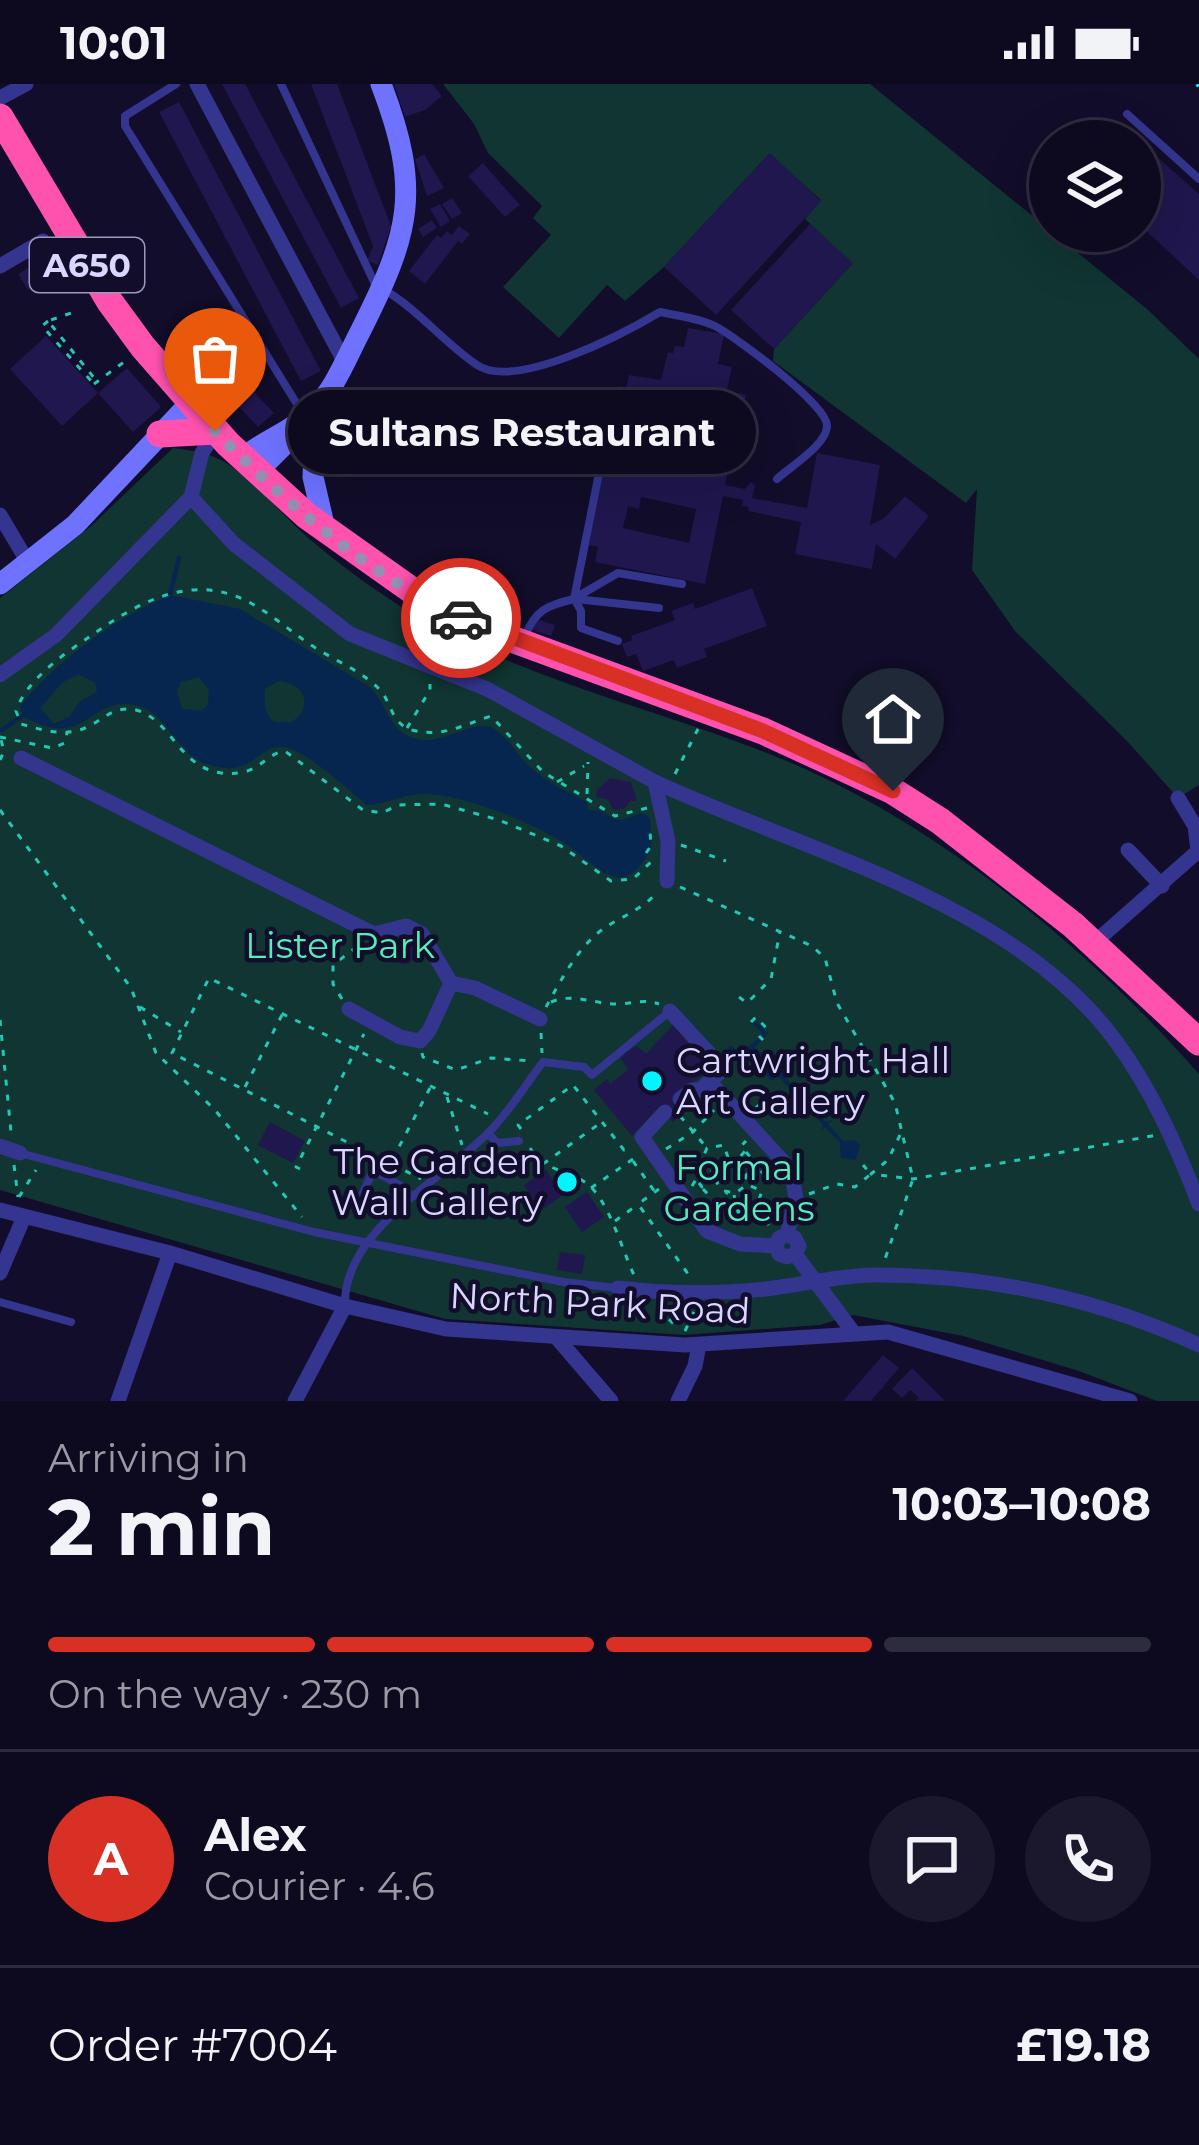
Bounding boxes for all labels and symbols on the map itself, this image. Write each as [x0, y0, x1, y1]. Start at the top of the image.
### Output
road number: A650 [30, 238, 144, 292]
pin [164, 308, 266, 431]
callout: Sultans Restaurant [287, 389, 755, 473]
courier [401, 558, 521, 678]
pin [842, 668, 944, 791]
park label: Lister Park [245, 923, 436, 967]
place label: Cartwright Hall Art Gallery [676, 1038, 950, 1123]
marker: Cartwright Hall Art Gallery [639, 1068, 665, 1094]
place label: The Garden Wall Gallery [331, 1139, 543, 1224]
park label: Formal Gardens [663, 1145, 815, 1230]
marker: The Garden Wall Gallery [554, 1169, 580, 1195]
street label: North Park Road [449, 1273, 751, 1333]

